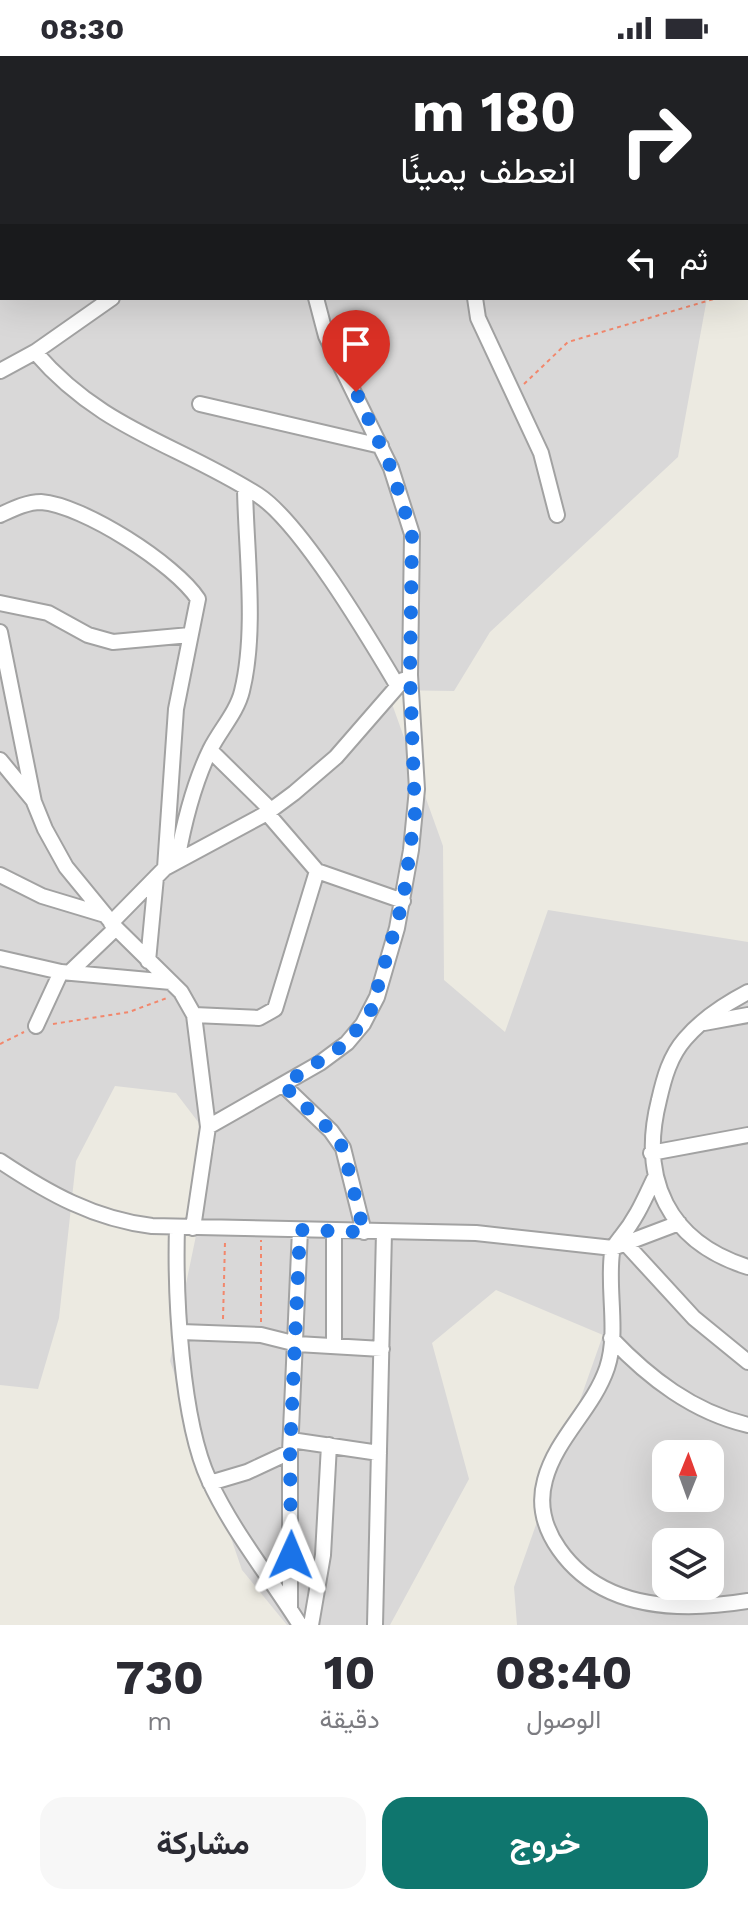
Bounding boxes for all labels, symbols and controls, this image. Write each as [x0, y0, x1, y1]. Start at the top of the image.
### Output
text: 08:30 [40, 11, 124, 46]
text: 180 m [412, 79, 576, 145]
icon: right [604, 88, 708, 192]
text: انعطف يمينًا [400, 150, 576, 192]
icon: left [620, 240, 664, 284]
text: ثم [680, 242, 708, 277]
pin [322, 310, 390, 392]
icon: arrive [334, 322, 378, 366]
north arrow [652, 1440, 724, 1512]
map controls [652, 1440, 724, 1600]
position arrow [249, 1513, 333, 1597]
button: layers [652, 1528, 724, 1600]
text: 10 [324, 1644, 375, 1701]
text: 08:40 [495, 1644, 633, 1701]
text: 730 [115, 1649, 204, 1706]
text: دقيقة [319, 1704, 380, 1734]
text: الوصول [526, 1704, 601, 1734]
text: m [147, 1706, 172, 1736]
button: مشاركة [40, 1797, 366, 1889]
button: خروج [382, 1797, 708, 1889]

